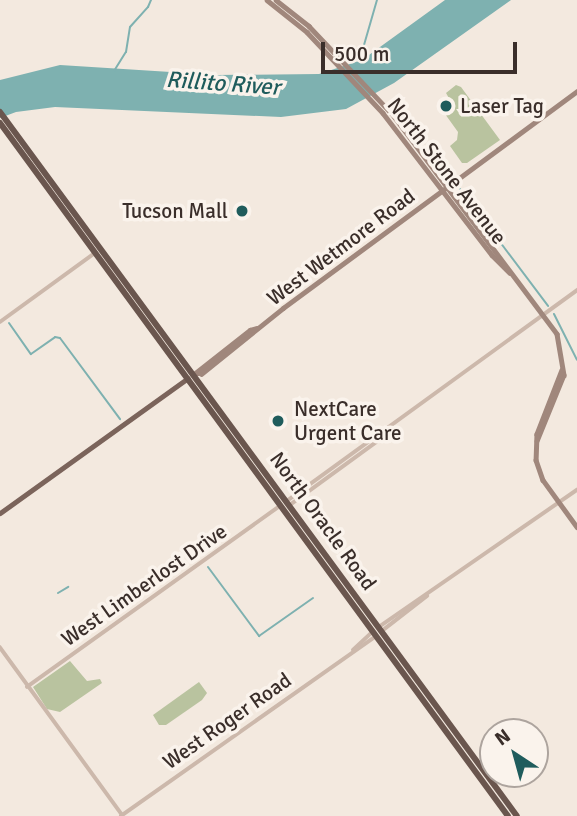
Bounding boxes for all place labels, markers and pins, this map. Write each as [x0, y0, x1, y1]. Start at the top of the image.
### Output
place label: Laser Tag [460, 93, 544, 119]
marker: Laser Tag [438, 98, 454, 114]
place label: Tucson Mall [122, 198, 228, 224]
marker: Tucson Mall [234, 203, 250, 219]
place label: NextCare Urgent Care [294, 396, 402, 446]
marker: NextCare Urgent Care [268, 411, 288, 431]

